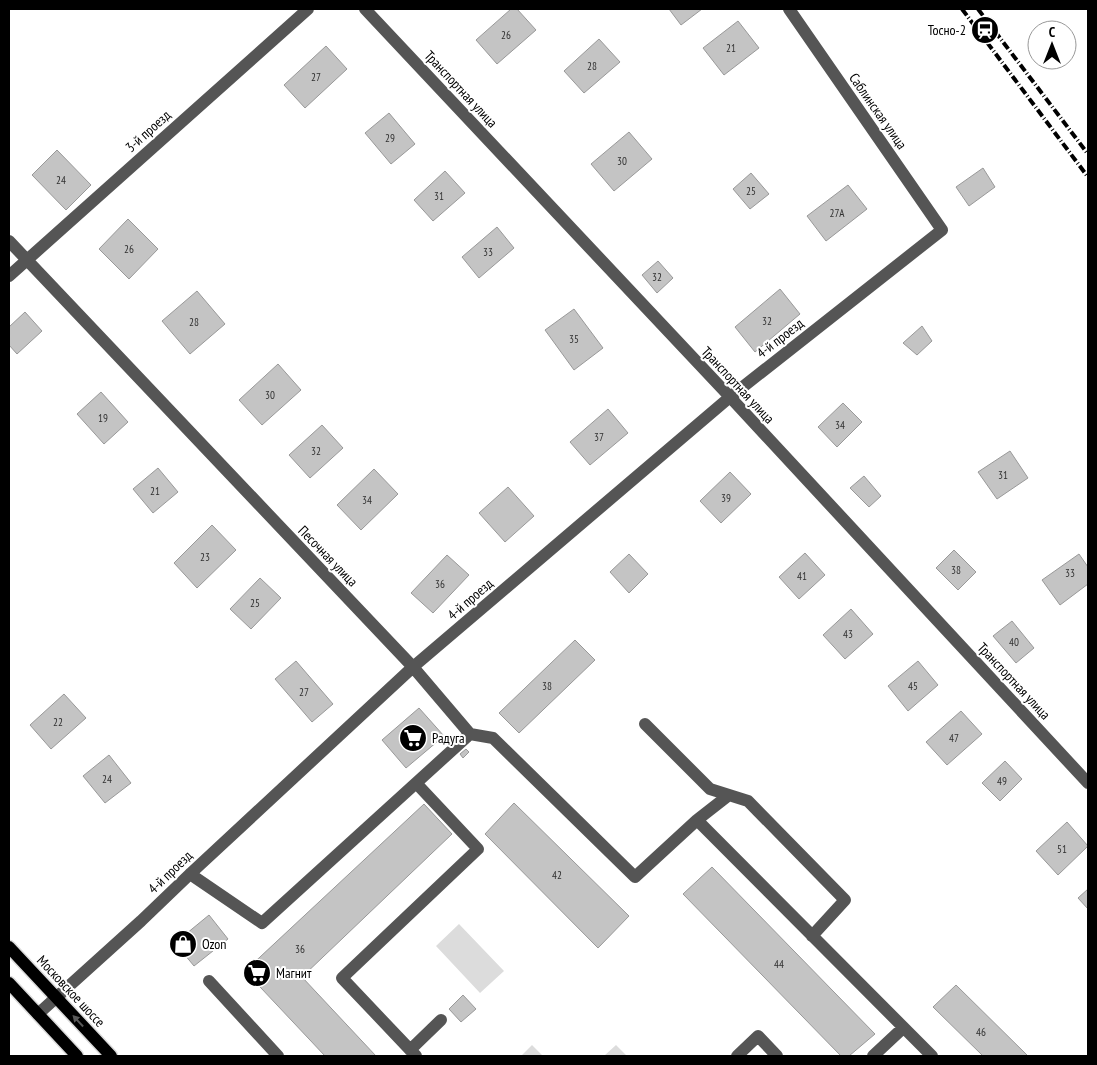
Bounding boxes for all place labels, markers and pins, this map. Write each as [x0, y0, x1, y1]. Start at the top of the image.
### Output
station icon: Тосно-2 [970, 15, 1000, 45]
place label: Тосно-2 [928, 21, 966, 39]
supermarket icon: Радуга [398, 723, 428, 753]
place label: Радуга [432, 729, 465, 747]
shop icon: Ozon [168, 929, 198, 959]
place label: Ozon [202, 935, 227, 953]
supermarket icon: Магнит [242, 958, 272, 988]
place label: Магнит [276, 964, 312, 982]

